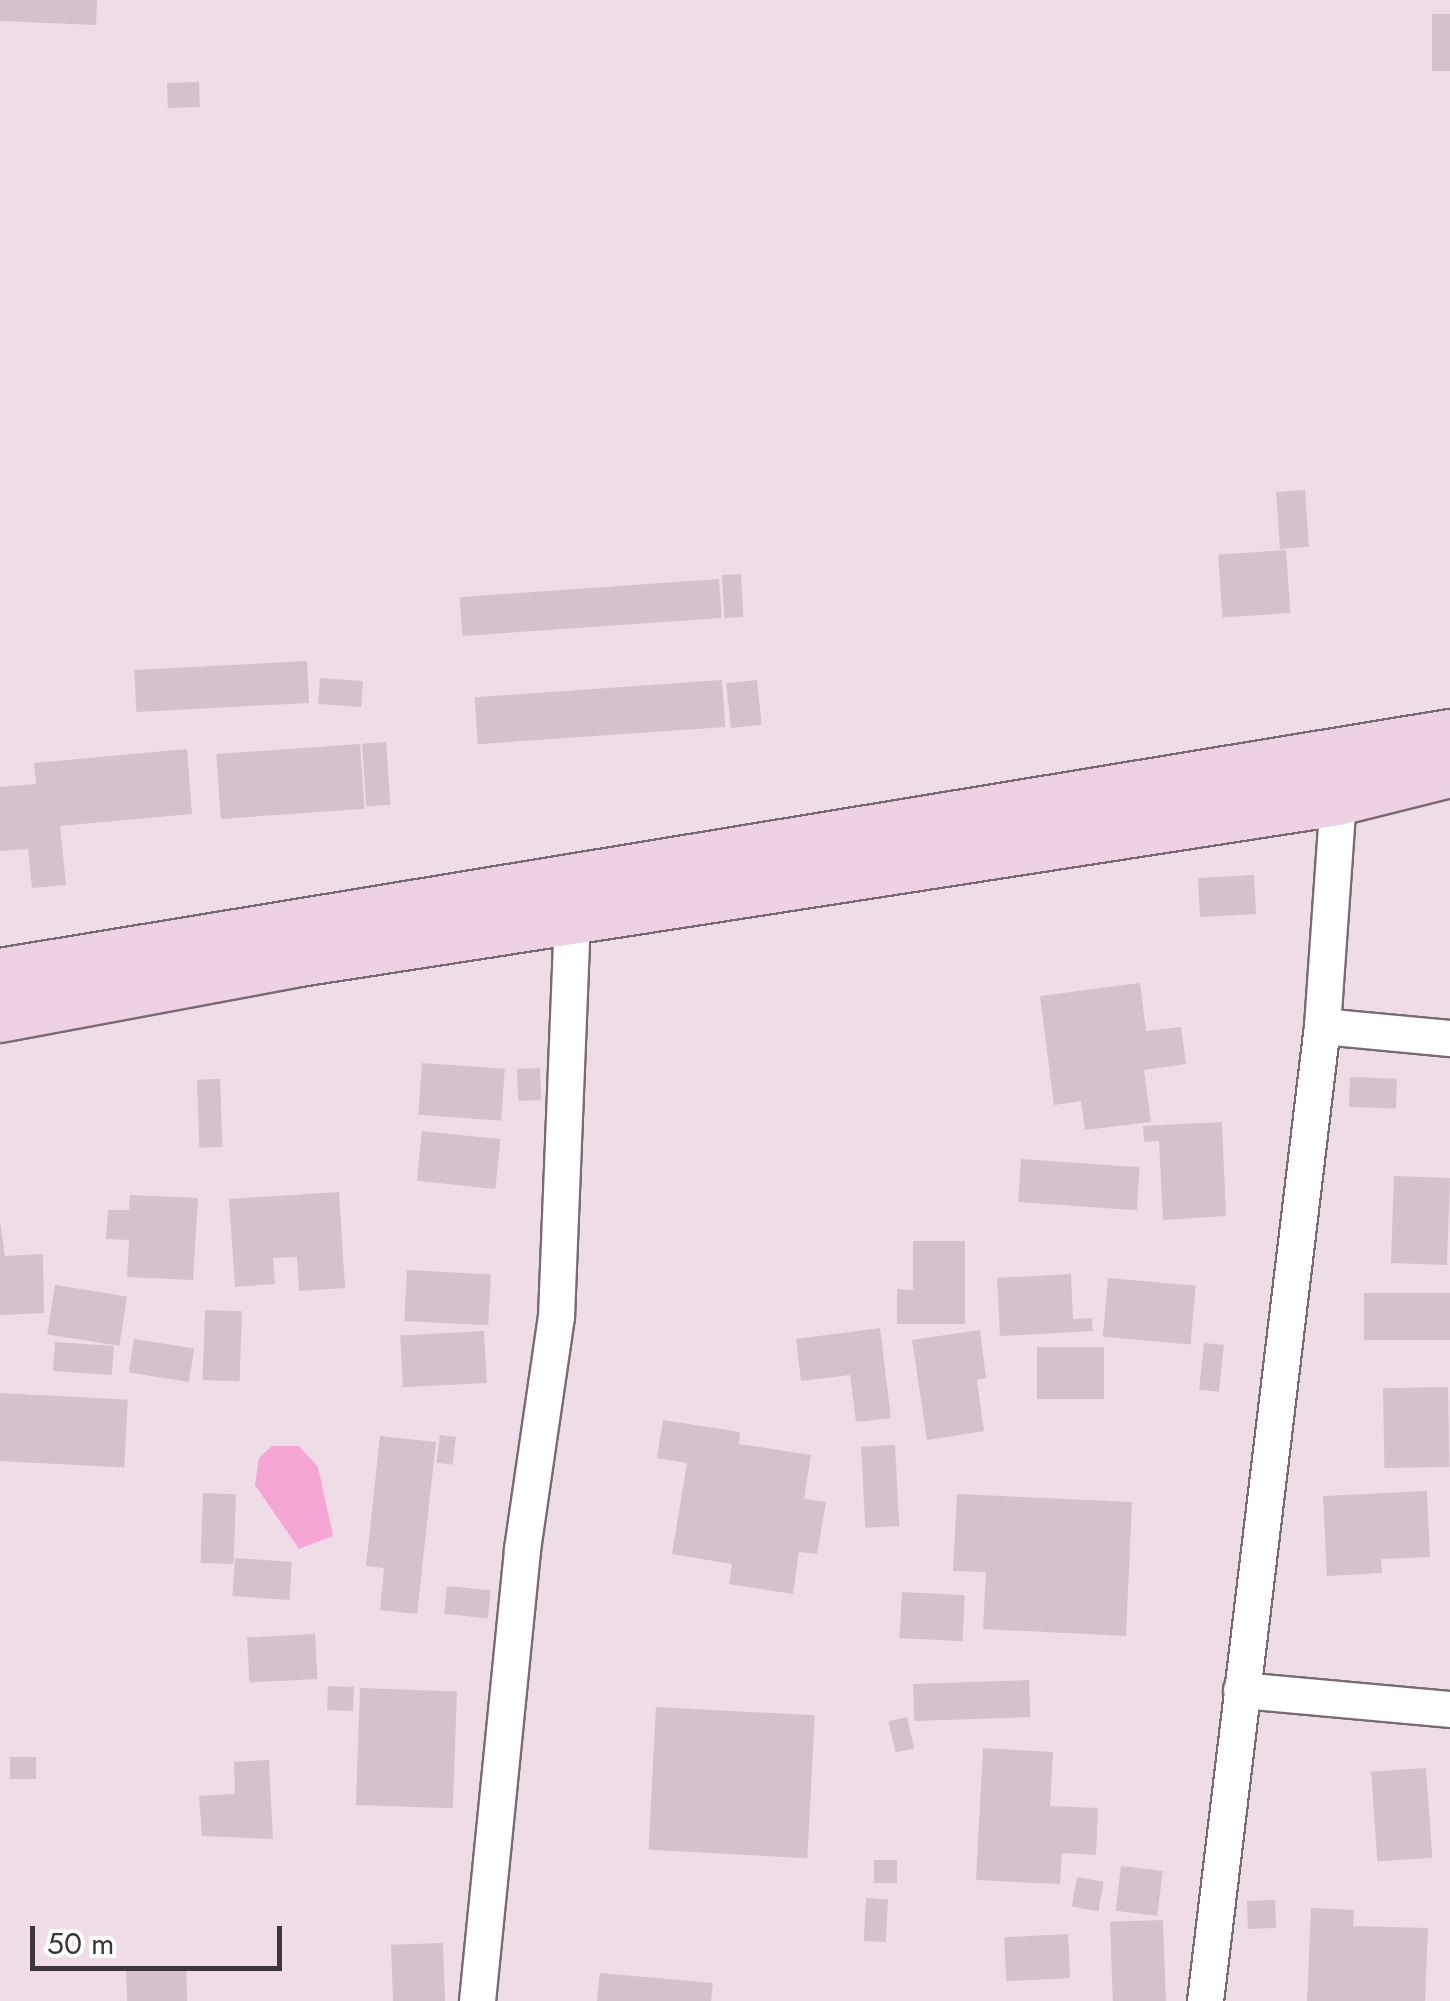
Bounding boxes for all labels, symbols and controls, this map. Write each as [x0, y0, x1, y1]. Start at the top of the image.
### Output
scale bar [35, 1906, 288, 1968]
text: 50 m [47, 1922, 114, 1965]

